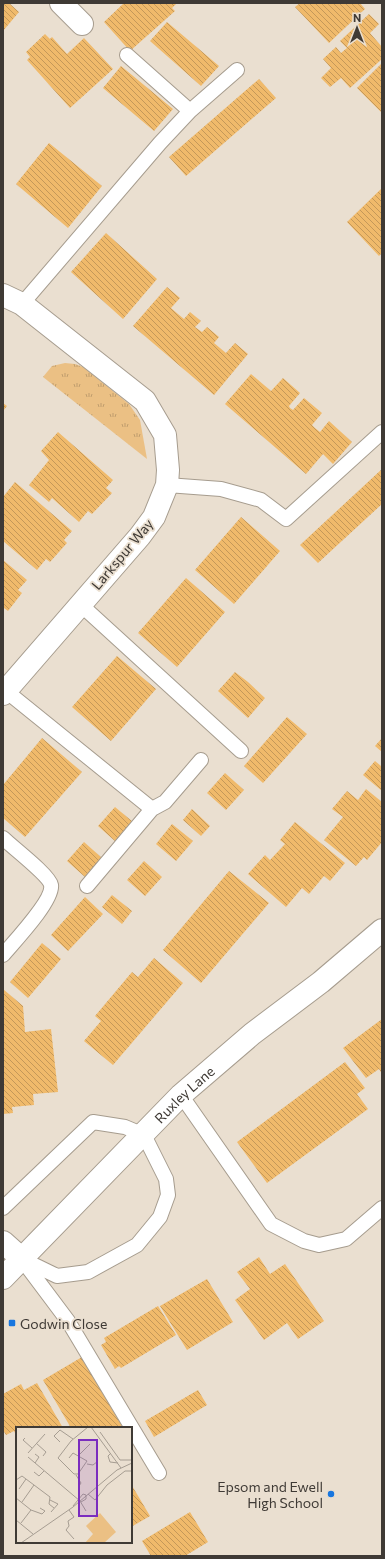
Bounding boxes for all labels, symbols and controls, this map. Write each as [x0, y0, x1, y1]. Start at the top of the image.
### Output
north arrow [337, 8, 377, 48]
text: N [353, 11, 361, 24]
street label: Larkspur Way [87, 515, 157, 593]
street label: Ruxley Lane [150, 1062, 217, 1126]
place label: Godwin Close [20, 1315, 107, 1332]
marker: Godwin Close [7, 1318, 17, 1328]
inset map [16, 1427, 132, 1543]
place label: Epsom and Ewell High School [217, 1478, 323, 1511]
marker: Epsom and Ewell High School [326, 1489, 336, 1499]

